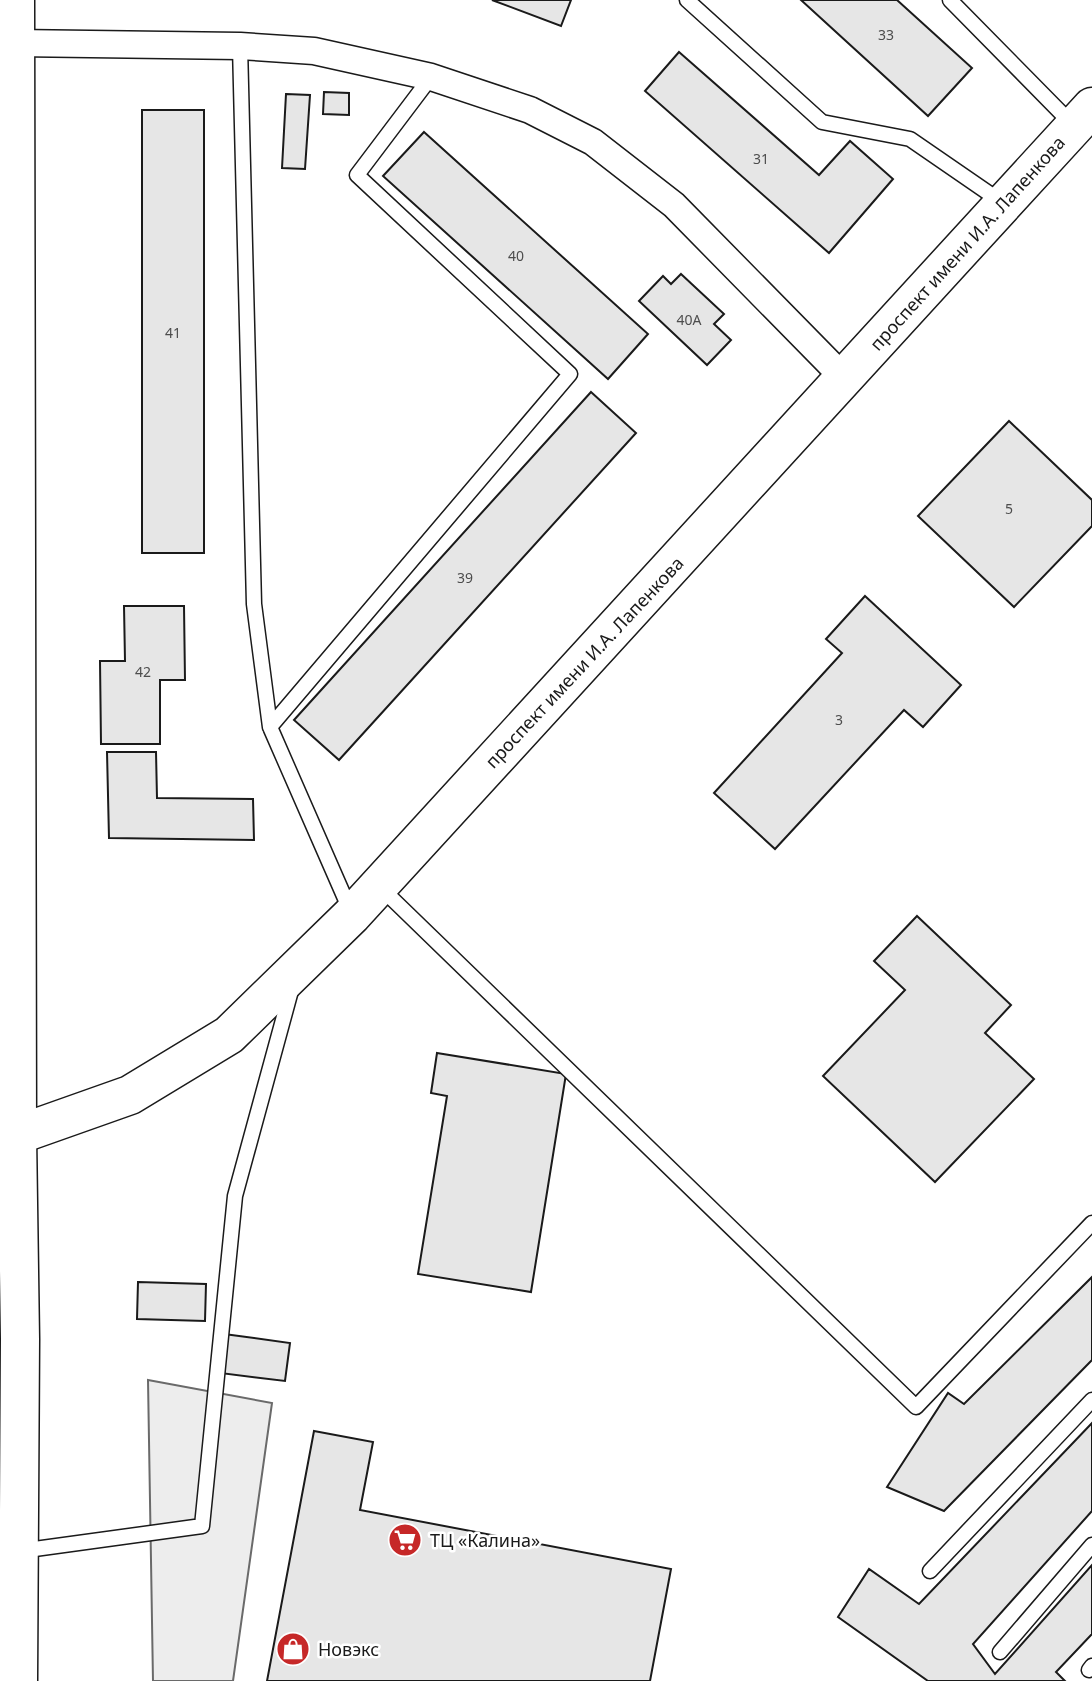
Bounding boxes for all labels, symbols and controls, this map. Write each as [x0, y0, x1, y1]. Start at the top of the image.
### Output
house number: 33 [878, 25, 894, 44]
street label: проспект имени И.А. Лапенкова [864, 131, 1070, 355]
house number: 31 [753, 149, 769, 168]
house number: 40 [508, 246, 524, 265]
house number: 40А [677, 310, 702, 329]
house number: 41 [165, 323, 181, 342]
house number: 5 [1005, 499, 1013, 518]
street label: проспект имени И.А. Лапенкова [480, 551, 688, 773]
house number: 39 [457, 568, 473, 587]
house number: 42 [135, 662, 151, 681]
house number: 3 [835, 710, 843, 729]
supermarket icon: ТЦ «Калина» [386, 1521, 424, 1559]
place label: ТЦ «Калина» [430, 1528, 540, 1552]
shop icon: Новэкс [274, 1630, 312, 1668]
place label: Новэкс [318, 1637, 379, 1661]

